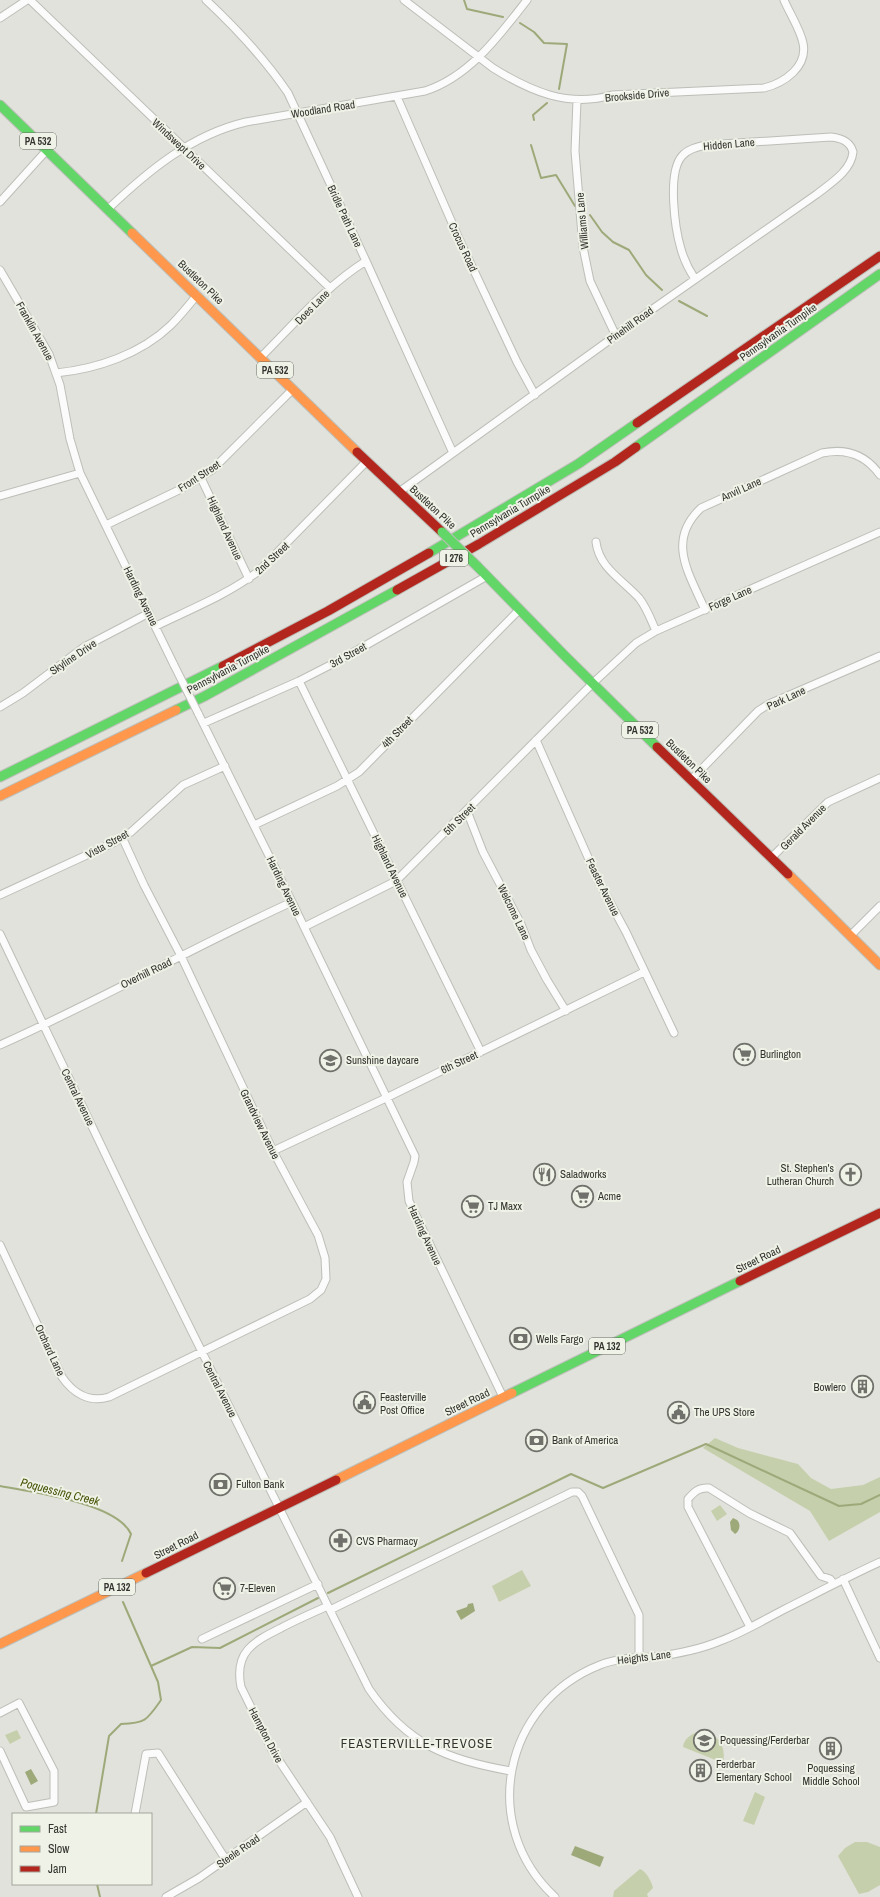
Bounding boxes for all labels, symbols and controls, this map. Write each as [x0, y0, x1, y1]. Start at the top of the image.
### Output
street label: Brookside Drive [604, 85, 670, 105]
street label: Woodland Road [290, 97, 356, 121]
street label: Windswept Drive [149, 115, 209, 173]
road number: PA 532 [20, 133, 56, 149]
street label: Hidden Lane [703, 135, 755, 153]
street label: Bridle Path Lane [324, 183, 366, 249]
street label: Williams Lane [573, 192, 591, 250]
street label: Crocus Road [446, 220, 480, 274]
street label: Bustleton Pike [175, 257, 227, 307]
street label: Does Lane [292, 287, 332, 327]
street label: Franklin Avenue [13, 299, 57, 363]
street label: Pennsylvania Turnpike [737, 300, 819, 364]
street label: Pinehill Road [604, 303, 656, 347]
road number: PA 532 [257, 362, 293, 378]
street label: Front Street [175, 457, 223, 495]
street label: Anvil Lane [718, 474, 763, 504]
street label: Pennsylvania Turnpike [467, 481, 553, 541]
street label: Bustleton Pike [407, 482, 459, 532]
street label: Highland Avenue [204, 494, 246, 562]
street label: 2nd Street [252, 538, 292, 577]
road number: I 276 [440, 550, 468, 566]
street label: Harding Avenue [121, 564, 161, 628]
street label: Forge Lane [706, 582, 754, 614]
street label: Skyline Drive [47, 636, 99, 678]
street label: 3rd Street [327, 639, 369, 671]
street label: Pennsylvania Turnpike [184, 641, 272, 697]
street label: Park Lane [764, 683, 808, 713]
street label: 4th Street [378, 713, 416, 751]
road number: PA 532 [622, 722, 658, 738]
street label: Bustleton Pike [663, 736, 715, 786]
street label: 5th Street [440, 800, 478, 838]
street label: Gerald Avenue [777, 801, 829, 853]
street label: Vista Street [83, 826, 131, 862]
street label: Highland Avenue [369, 832, 411, 900]
street label: Harding Avenue [264, 854, 304, 918]
street label: Feaster Avenue [583, 856, 623, 918]
street label: Welcome Lane [495, 882, 533, 942]
street label: Overhill Road [118, 955, 174, 991]
supermarket icon: Burlington [731, 1041, 757, 1067]
school or university icon: Sunshine daycare [318, 1047, 344, 1073]
street label: 6th Street [438, 1047, 480, 1077]
place label: Burlington [760, 1047, 801, 1061]
place label: Sunshine daycare [346, 1053, 419, 1067]
street label: Central Avenue [58, 1066, 98, 1128]
street label: Grandview Avenue [237, 1087, 283, 1161]
restaurant icon: Saladworks [532, 1161, 558, 1187]
place label: St. Stephen's Lutheran Church [767, 1161, 834, 1188]
church icon: St. Stephen's Lutheran Church [837, 1161, 863, 1187]
place label: Saladworks [560, 1167, 607, 1181]
supermarket icon: Acme [570, 1183, 596, 1209]
place label: Acme [597, 1189, 621, 1203]
supermarket icon: TJ Maxx [459, 1193, 485, 1219]
place label: TJ Maxx [488, 1199, 523, 1213]
street label: Harding Avenue [405, 1203, 445, 1267]
street label: Street Road [733, 1242, 783, 1276]
street label: Orchard Lane [32, 1322, 68, 1378]
bank icon: Wells Fargo [508, 1326, 534, 1352]
place label: Wells Fargo [536, 1332, 584, 1346]
road number: PA 132 [589, 1338, 625, 1354]
street label: Central Avenue [200, 1358, 240, 1420]
building icon: Bowlero [849, 1374, 875, 1400]
place label: Bowlero [813, 1380, 846, 1394]
street label: Street Road [442, 1385, 492, 1419]
public building icon: Feasterville Post Office [352, 1390, 378, 1416]
place label: Feasterville Post Office [380, 1390, 426, 1417]
public building icon: The UPS Store [665, 1399, 691, 1425]
place label: The UPS Store [694, 1405, 755, 1419]
bank icon: Bank of America [524, 1427, 550, 1453]
place label: Bank of America [552, 1433, 618, 1447]
bank icon: Fulton Bank [207, 1471, 233, 1497]
water label: Poquessing Creek [19, 1474, 102, 1510]
place label: Fulton Bank [236, 1477, 285, 1491]
street label: Street Road [151, 1528, 201, 1562]
pharmacy icon: CVS Pharmacy [328, 1528, 354, 1554]
place label: CVS Pharmacy [356, 1534, 418, 1548]
supermarket icon: 7-Eleven [212, 1575, 238, 1601]
road number: PA 132 [99, 1579, 135, 1595]
place label: 7-Eleven [240, 1581, 276, 1595]
street label: Heights Lane [617, 1647, 671, 1667]
street label: Hampton Drive [246, 1705, 286, 1765]
school or university icon: Poquessing/Ferderbar [691, 1727, 717, 1753]
place label: Poquessing/Ferderbar [720, 1733, 809, 1747]
district label: FEASTERVILLE-TREVOSE [341, 1735, 493, 1752]
building icon: Poquessing Middle School [818, 1735, 844, 1761]
building icon: Ferderbar Elementary School [688, 1757, 714, 1783]
place label: Ferderbar Elementary School [716, 1757, 792, 1784]
place label: Poquessing Middle School [802, 1761, 860, 1788]
legend [12, 1813, 152, 1885]
text: Fast [48, 1821, 67, 1837]
street label: Steele Road [214, 1831, 262, 1871]
text: Slow [48, 1841, 70, 1857]
text: Jam [48, 1861, 67, 1877]

